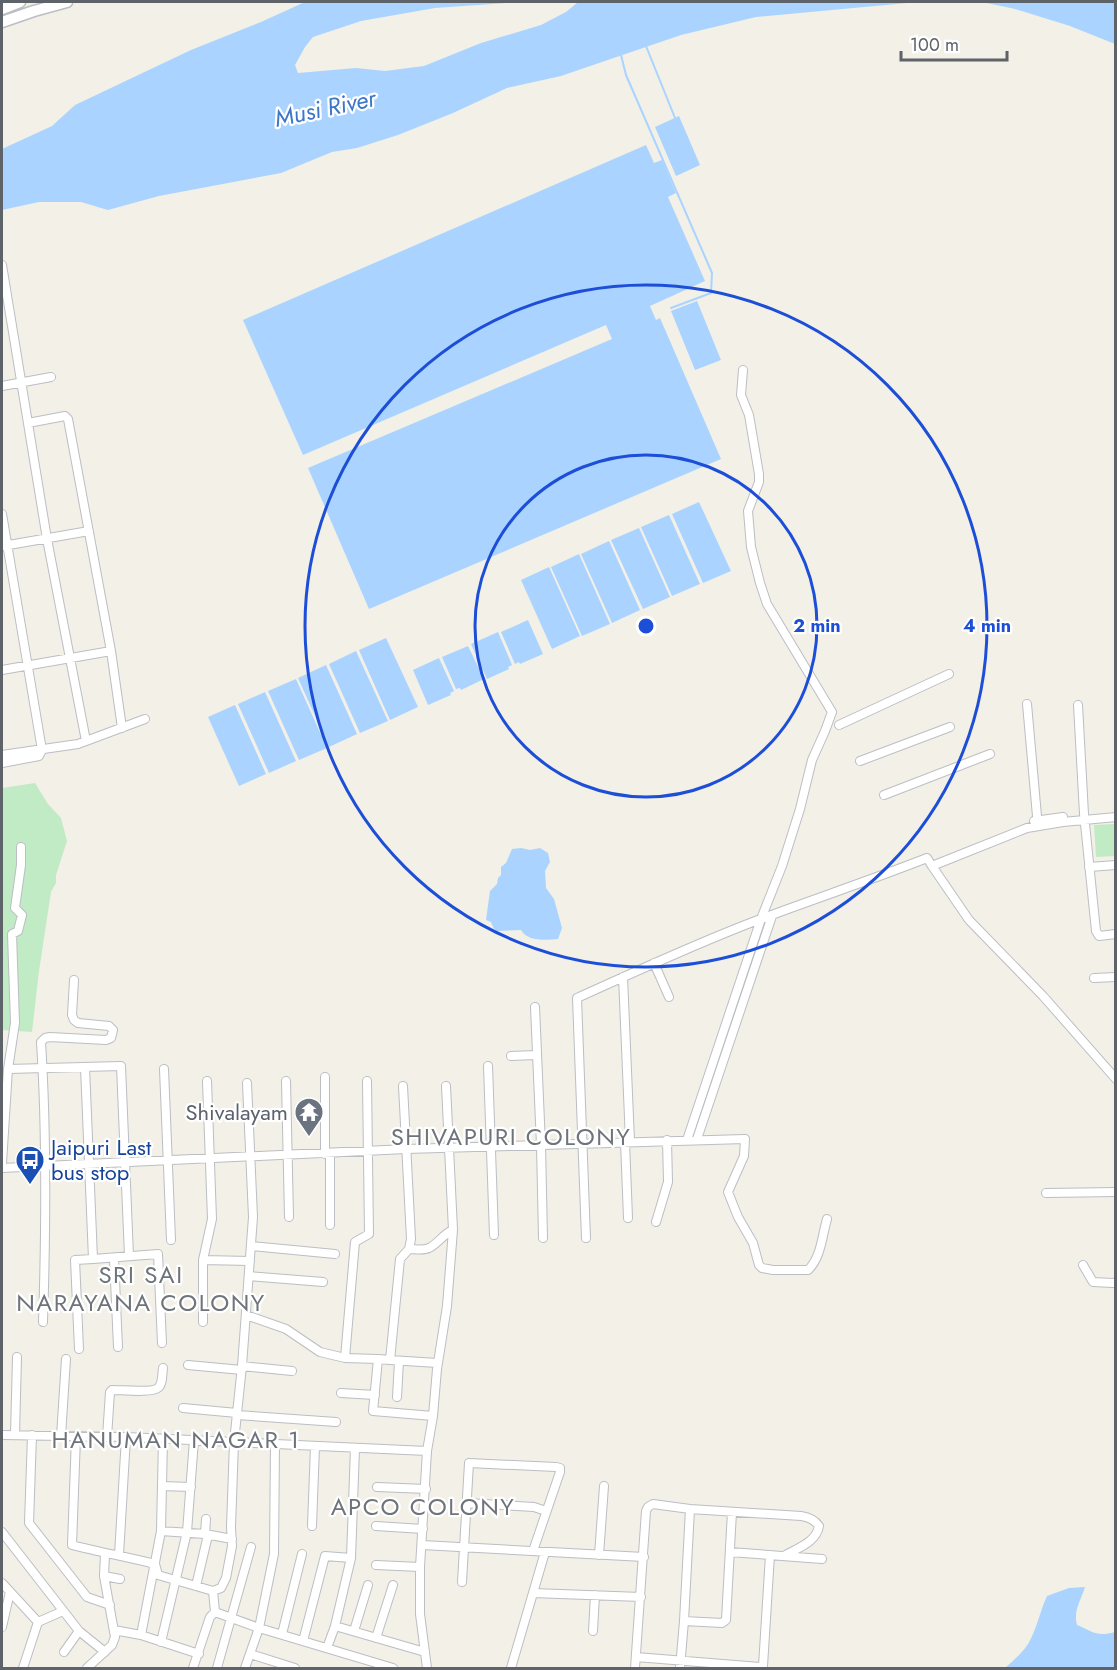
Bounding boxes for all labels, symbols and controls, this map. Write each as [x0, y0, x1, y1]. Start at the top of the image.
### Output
scale bar [901, 24, 1008, 62]
text: 100 m [910, 32, 959, 58]
water label: Musi River [271, 80, 381, 136]
text: 2 min [793, 613, 841, 639]
text: 4 min [963, 613, 1011, 639]
centre of rings [636, 616, 656, 636]
place label: Shivalayam [185, 1096, 288, 1128]
temple icon: Shivalayam [293, 1096, 325, 1138]
district label: SHIVAPURI COLONY [391, 1119, 631, 1154]
place label: Jaipuri Last bus stop [48, 1131, 152, 1188]
bus stop icon: Jaipuri Last bus stop [14, 1144, 46, 1186]
district label: SRI SAI NARAYANA COLONY [16, 1257, 266, 1320]
district label: HANUMAN NAGAR 1 [51, 1422, 301, 1457]
district label: APCO COLONY [331, 1489, 515, 1524]

